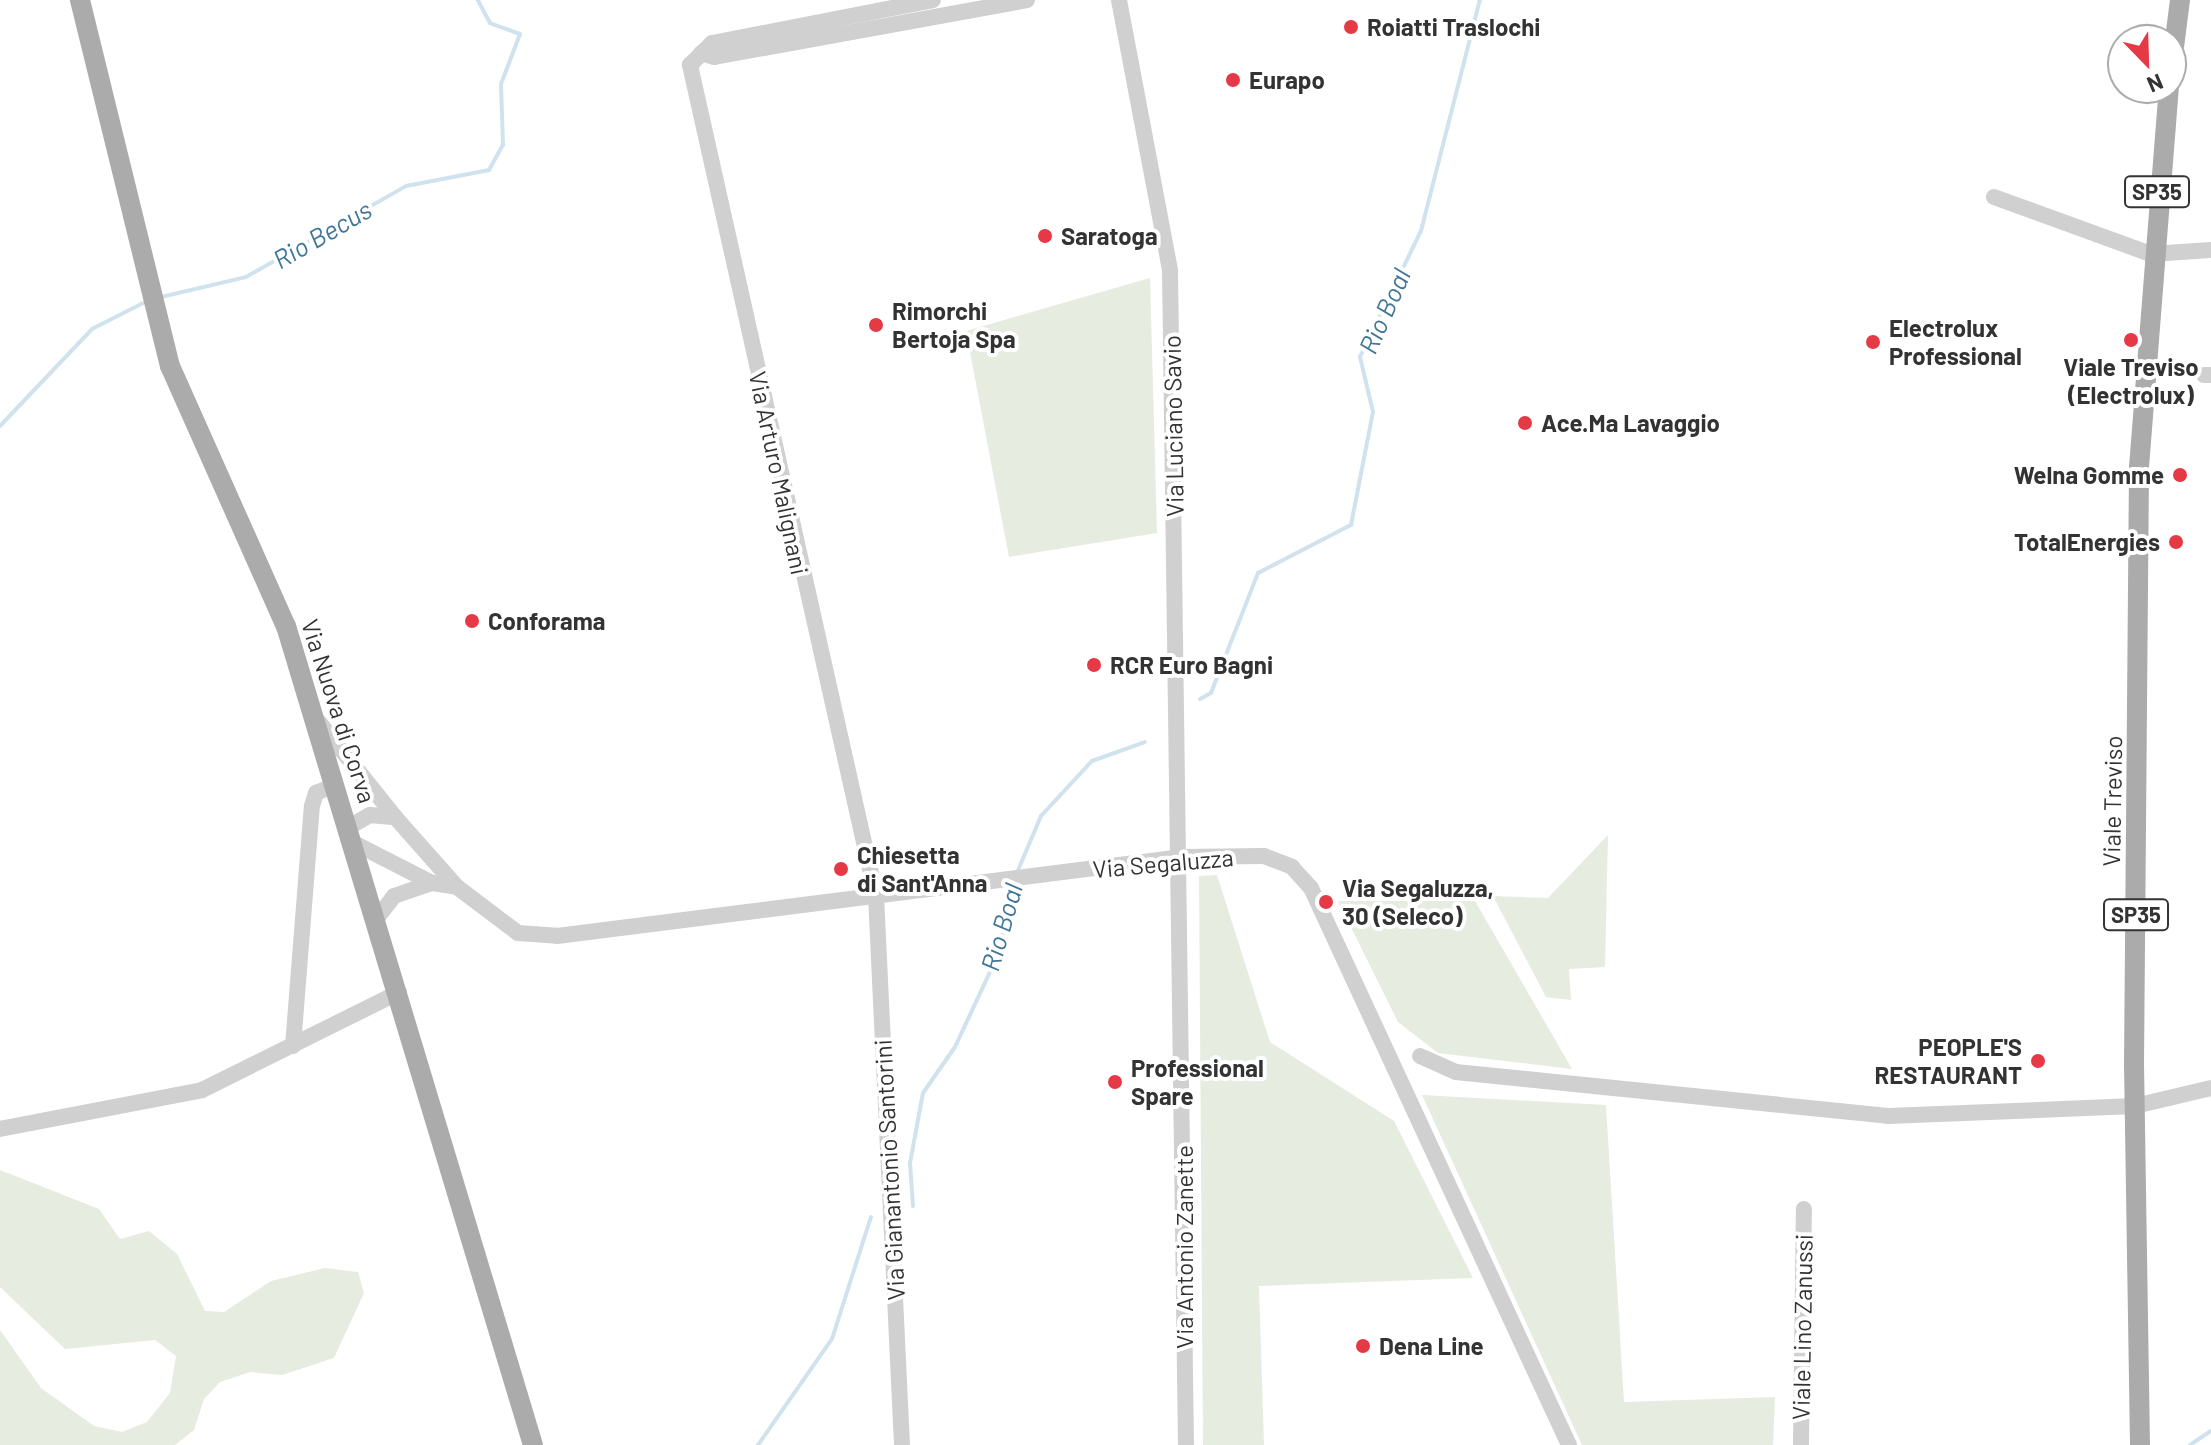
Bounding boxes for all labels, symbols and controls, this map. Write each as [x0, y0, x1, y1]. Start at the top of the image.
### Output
place label: Roiatti Traslochi [1367, 13, 1540, 41]
marker: Roiatti Traslochi [1342, 18, 1360, 36]
north arrow [2107, 24, 2187, 104]
place label: Eurapo [1249, 66, 1325, 94]
text: N [2144, 69, 2167, 99]
marker: Eurapo [1224, 71, 1242, 89]
road number: SP35 [2123, 174, 2191, 210]
water label: Rio Becus [267, 193, 377, 275]
place label: Saratoga [1061, 222, 1158, 250]
marker: Saratoga [1036, 227, 1054, 245]
water label: Rio Boal [1351, 264, 1417, 358]
place label: Rimorchi Bertoja Spa [892, 297, 1016, 353]
place label: Electrolux Professional [1889, 314, 2022, 370]
marker: Rimorchi Bertoja Spa [867, 316, 885, 334]
marker: Viale Treviso (Electrolux) [2122, 331, 2140, 349]
marker: Electrolux Professional [1864, 333, 1882, 351]
street label: Via Luciano Savio [1157, 335, 1189, 517]
place label: Viale Treviso (Electrolux) [2063, 353, 2199, 409]
street label: Via Arturo Malignani [743, 369, 815, 577]
place label: Ace.Ma Lavaggio [1541, 409, 1720, 437]
marker: Ace.Ma Lavaggio [1516, 414, 1534, 432]
place label: Welna Gomme [2014, 461, 2164, 489]
marker: Welna Gomme [2171, 466, 2189, 484]
place label: TotalEnergies [2014, 528, 2160, 556]
marker: TotalEnergies [2167, 533, 2185, 551]
place label: Conforama [488, 607, 605, 635]
marker: Conforama [463, 612, 481, 630]
street label: Via Nuova di Corva [296, 615, 382, 807]
place label: RCR Euro Bagni [1110, 651, 1273, 679]
marker: RCR Euro Bagni [1085, 656, 1103, 674]
street label: Viale Treviso [2096, 735, 2128, 867]
place label: Chiesetta di Sant'Anna [857, 841, 987, 897]
street label: Via Segaluzza [1091, 842, 1235, 884]
marker: Chiesetta di Sant'Anna [832, 860, 850, 878]
place label: Via Segaluzza, 30 (Seleco) [1342, 874, 1494, 930]
water label: Rio Boal [974, 880, 1028, 974]
marker: Via Segaluzza, 30 (Seleco) [1317, 893, 1335, 911]
road number: SP35 [2102, 897, 2170, 933]
place label: PEOPLE'S RESTAURANT [1875, 1033, 2022, 1089]
street label: Via Gianantonio Santorini [868, 1039, 910, 1301]
marker: PEOPLE'S RESTAURANT [2029, 1052, 2047, 1070]
place label: Professional Spare [1131, 1054, 1264, 1110]
marker: Professional Spare [1106, 1073, 1124, 1091]
street label: Via Antonio Zanette [1170, 1145, 1198, 1349]
street label: Viale Lino Zanussi [1786, 1234, 1818, 1420]
place label: Dena Line [1379, 1332, 1484, 1360]
marker: Dena Line [1354, 1337, 1372, 1355]

